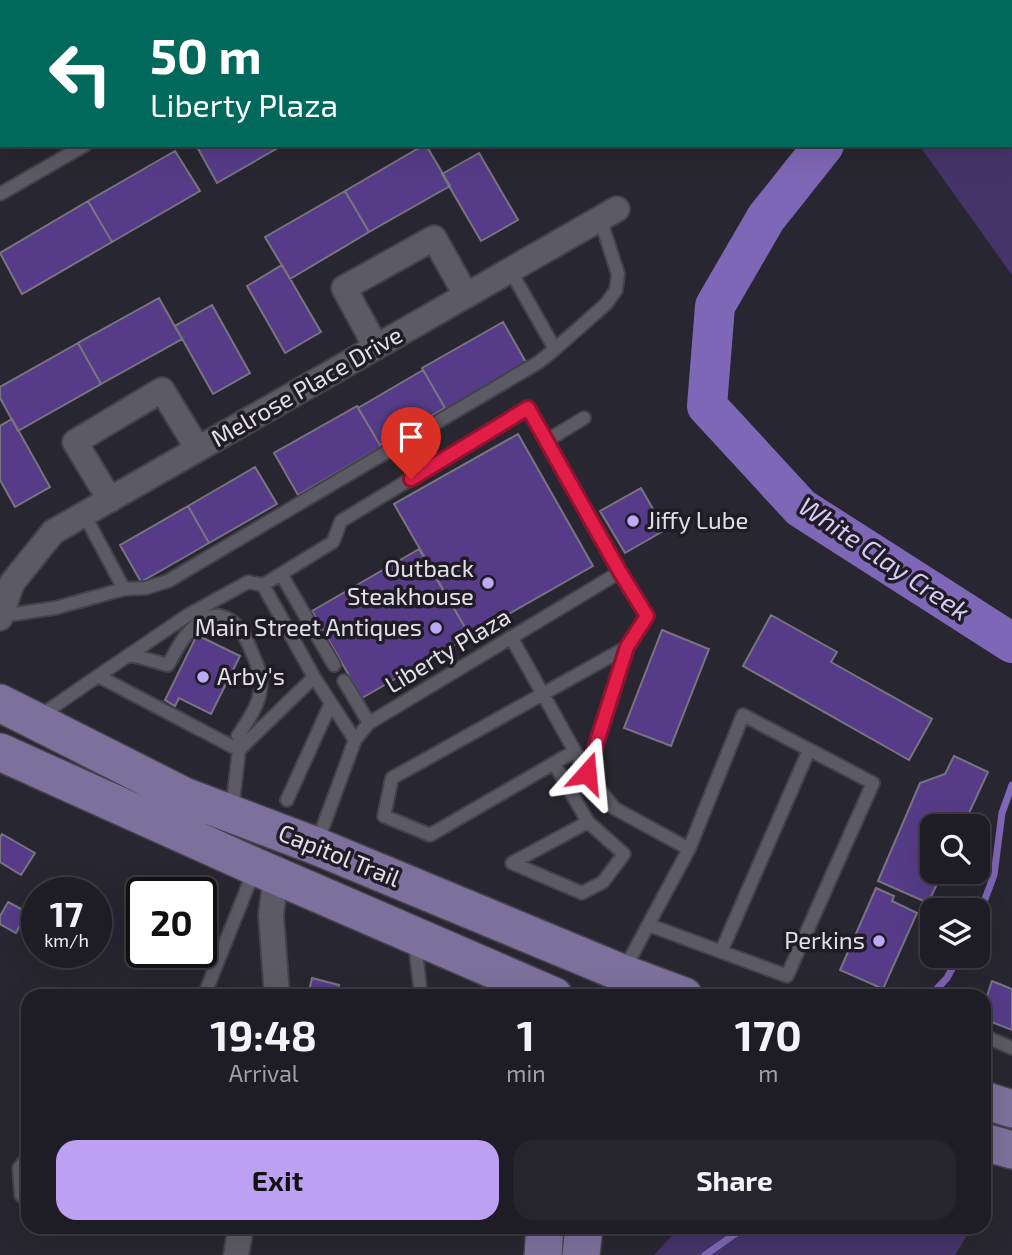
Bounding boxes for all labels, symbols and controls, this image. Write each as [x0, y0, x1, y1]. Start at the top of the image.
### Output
text: 50 m [150, 25, 262, 84]
icon: left [35, 28, 126, 119]
text: Liberty Plaza [150, 85, 338, 123]
street label: Melrose Place Drive [206, 319, 407, 452]
pin [381, 407, 441, 479]
icon: arrive [392, 418, 430, 456]
water label: White Clay Creek [793, 489, 976, 627]
place label: Jiffy Lube [647, 505, 748, 534]
marker: Jiffy Lube [625, 513, 641, 529]
place label: Outback Steakhouse [347, 553, 474, 610]
marker: Outback Steakhouse [480, 575, 496, 591]
street label: Liberty Plaza [379, 601, 515, 698]
place label: Main Street Antiques [195, 612, 422, 641]
marker: Main Street Antiques [428, 620, 444, 636]
place label: Arby's [217, 661, 285, 690]
marker: Arby's [195, 669, 211, 685]
position arrow [550, 736, 624, 810]
map controls [920, 814, 990, 968]
button: search [920, 814, 990, 884]
street label: Capitol Trail [275, 817, 405, 892]
speed limit sign: 20 [126, 877, 217, 968]
text: 17 [50, 892, 83, 934]
button: layers [920, 898, 990, 968]
place label: Perkins [784, 925, 865, 954]
text: km/h [44, 929, 89, 951]
marker: Perkins [871, 933, 887, 949]
text: 19:48 [210, 1009, 317, 1059]
text: 1 [517, 1009, 535, 1059]
text: 170 [735, 1009, 802, 1059]
text: Arrival [229, 1059, 299, 1087]
text: min [506, 1059, 546, 1087]
text: m [758, 1059, 778, 1087]
button: Exit [56, 1140, 499, 1220]
button: Share [513, 1140, 956, 1220]

